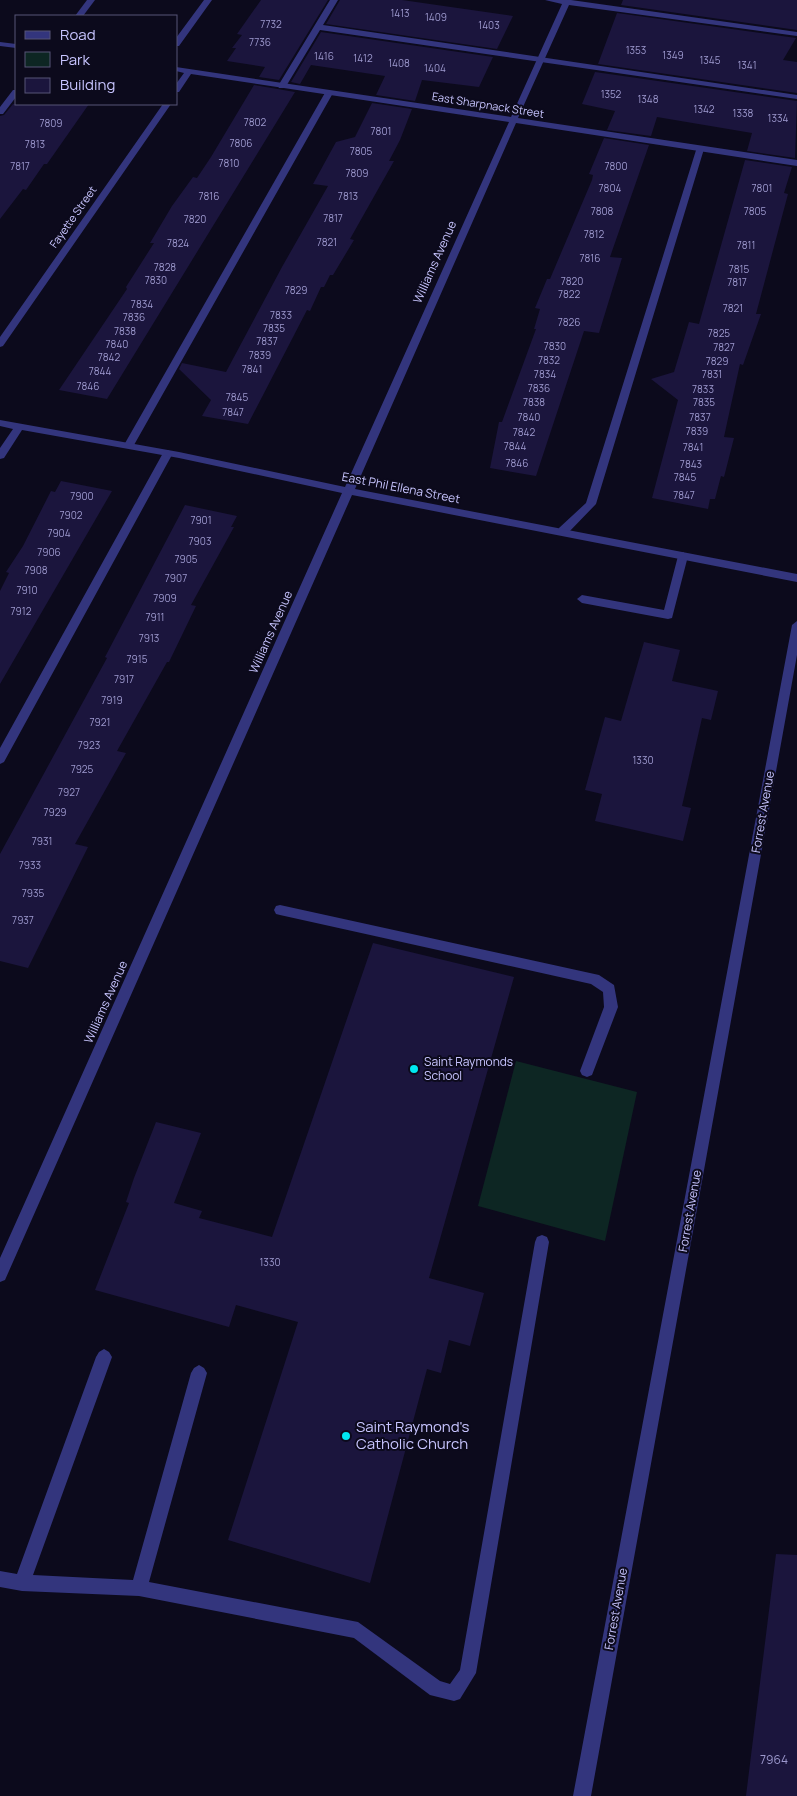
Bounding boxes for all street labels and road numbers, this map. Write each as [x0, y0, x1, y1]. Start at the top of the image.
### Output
street label: East Sharpnack Street [431, 88, 545, 121]
street label: Fayette Street [46, 183, 99, 251]
street label: Williams Avenue [409, 218, 460, 306]
street label: East Phil Ellena Street [341, 468, 462, 507]
street label: Williams Avenue [245, 588, 296, 676]
street label: Forrest Avenue [747, 770, 778, 854]
street label: Williams Avenue [80, 958, 131, 1046]
street label: Forrest Avenue [674, 1169, 705, 1253]
street label: Forrest Avenue [600, 1567, 631, 1651]

